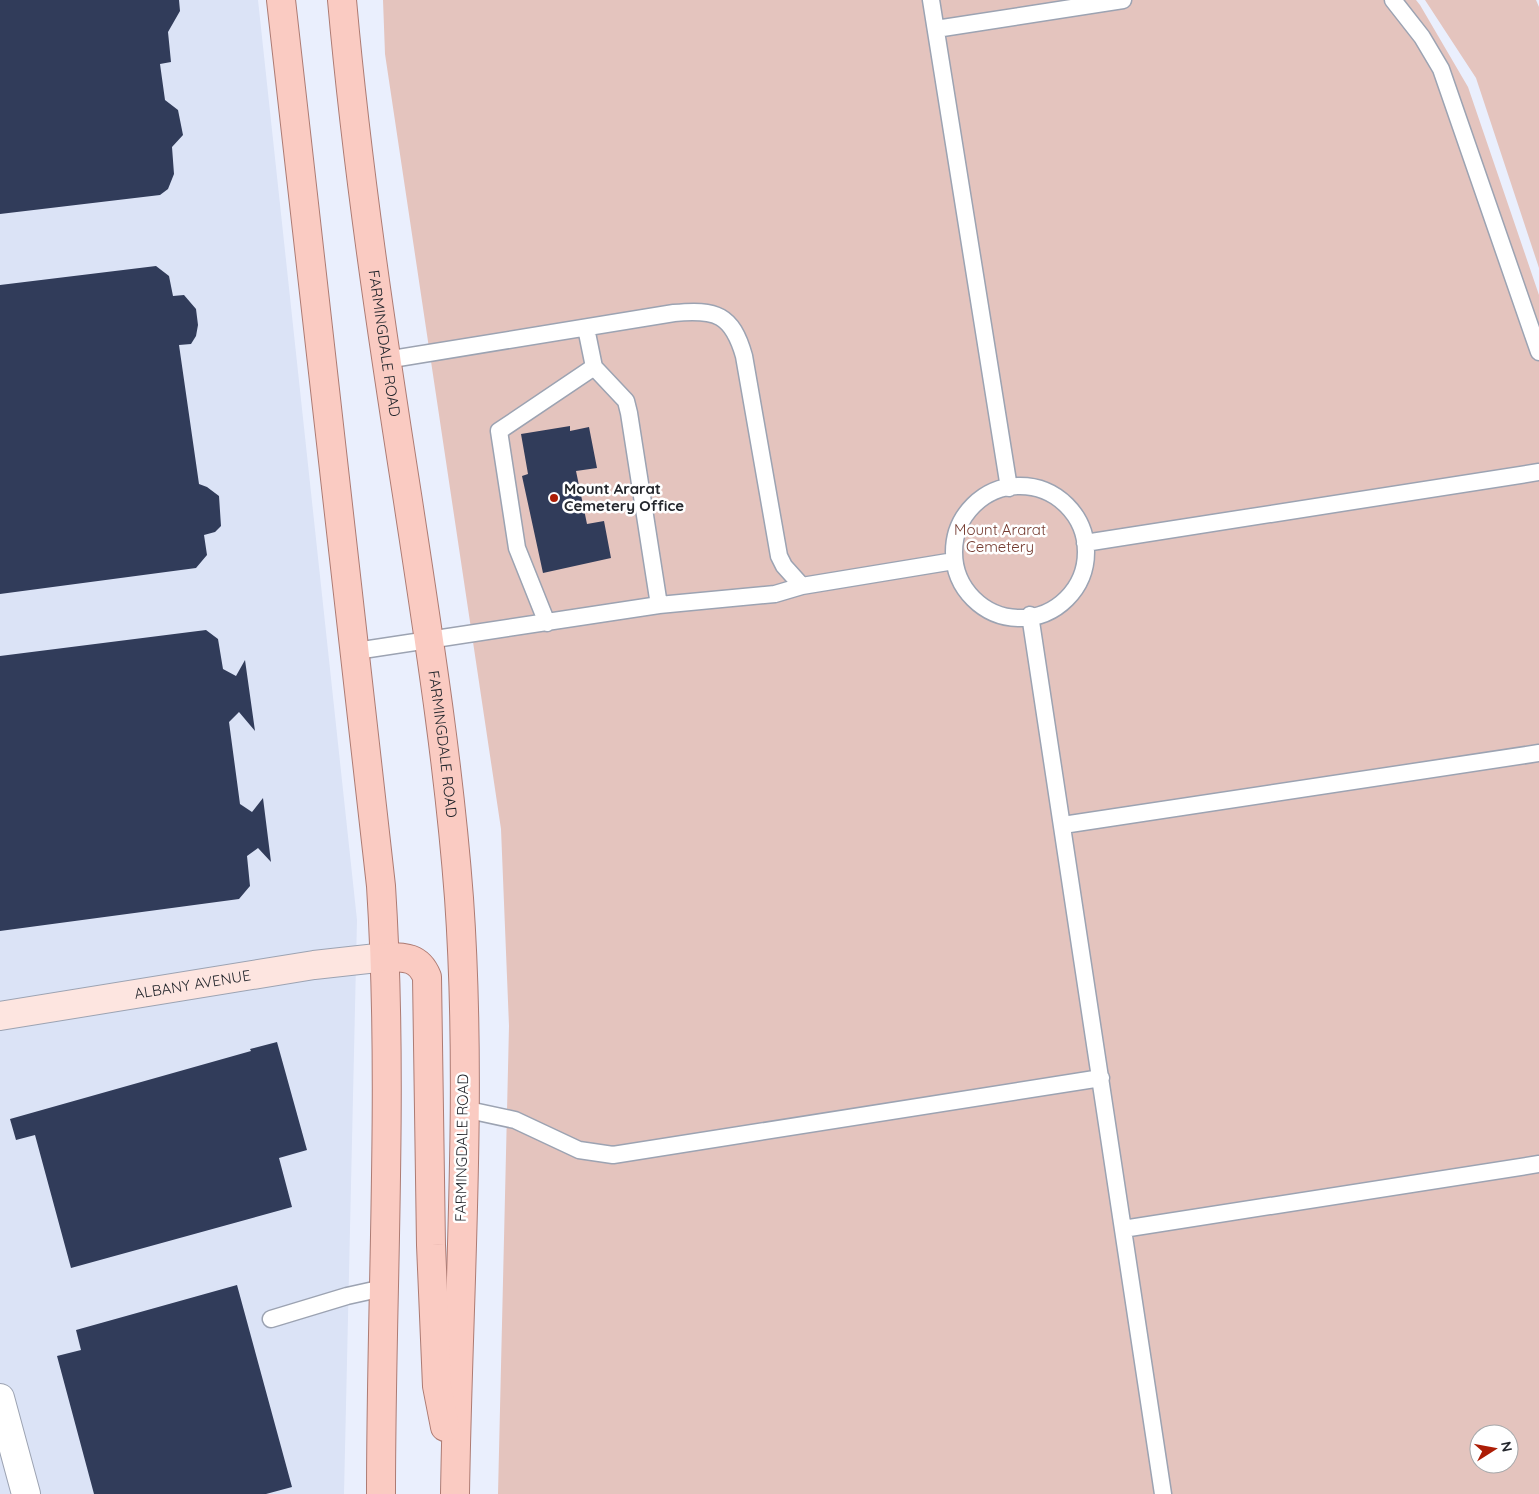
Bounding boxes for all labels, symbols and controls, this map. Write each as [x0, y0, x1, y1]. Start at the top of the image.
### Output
street label: FARMINGDALE ROAD [365, 269, 405, 418]
place label: Mount Ararat Cemetery Office [564, 479, 684, 515]
marker: Mount Ararat Cemetery Office [548, 492, 560, 504]
park label: Mount Ararat Cemetery [954, 520, 1046, 556]
street label: FARMINGDALE ROAD [424, 669, 462, 819]
street label: ALBANY AVENUE [133, 965, 252, 1003]
street label: FARMINGDALE ROAD [451, 1074, 472, 1222]
north arrow [1469, 1424, 1519, 1474]
text: N [1497, 1440, 1517, 1453]

